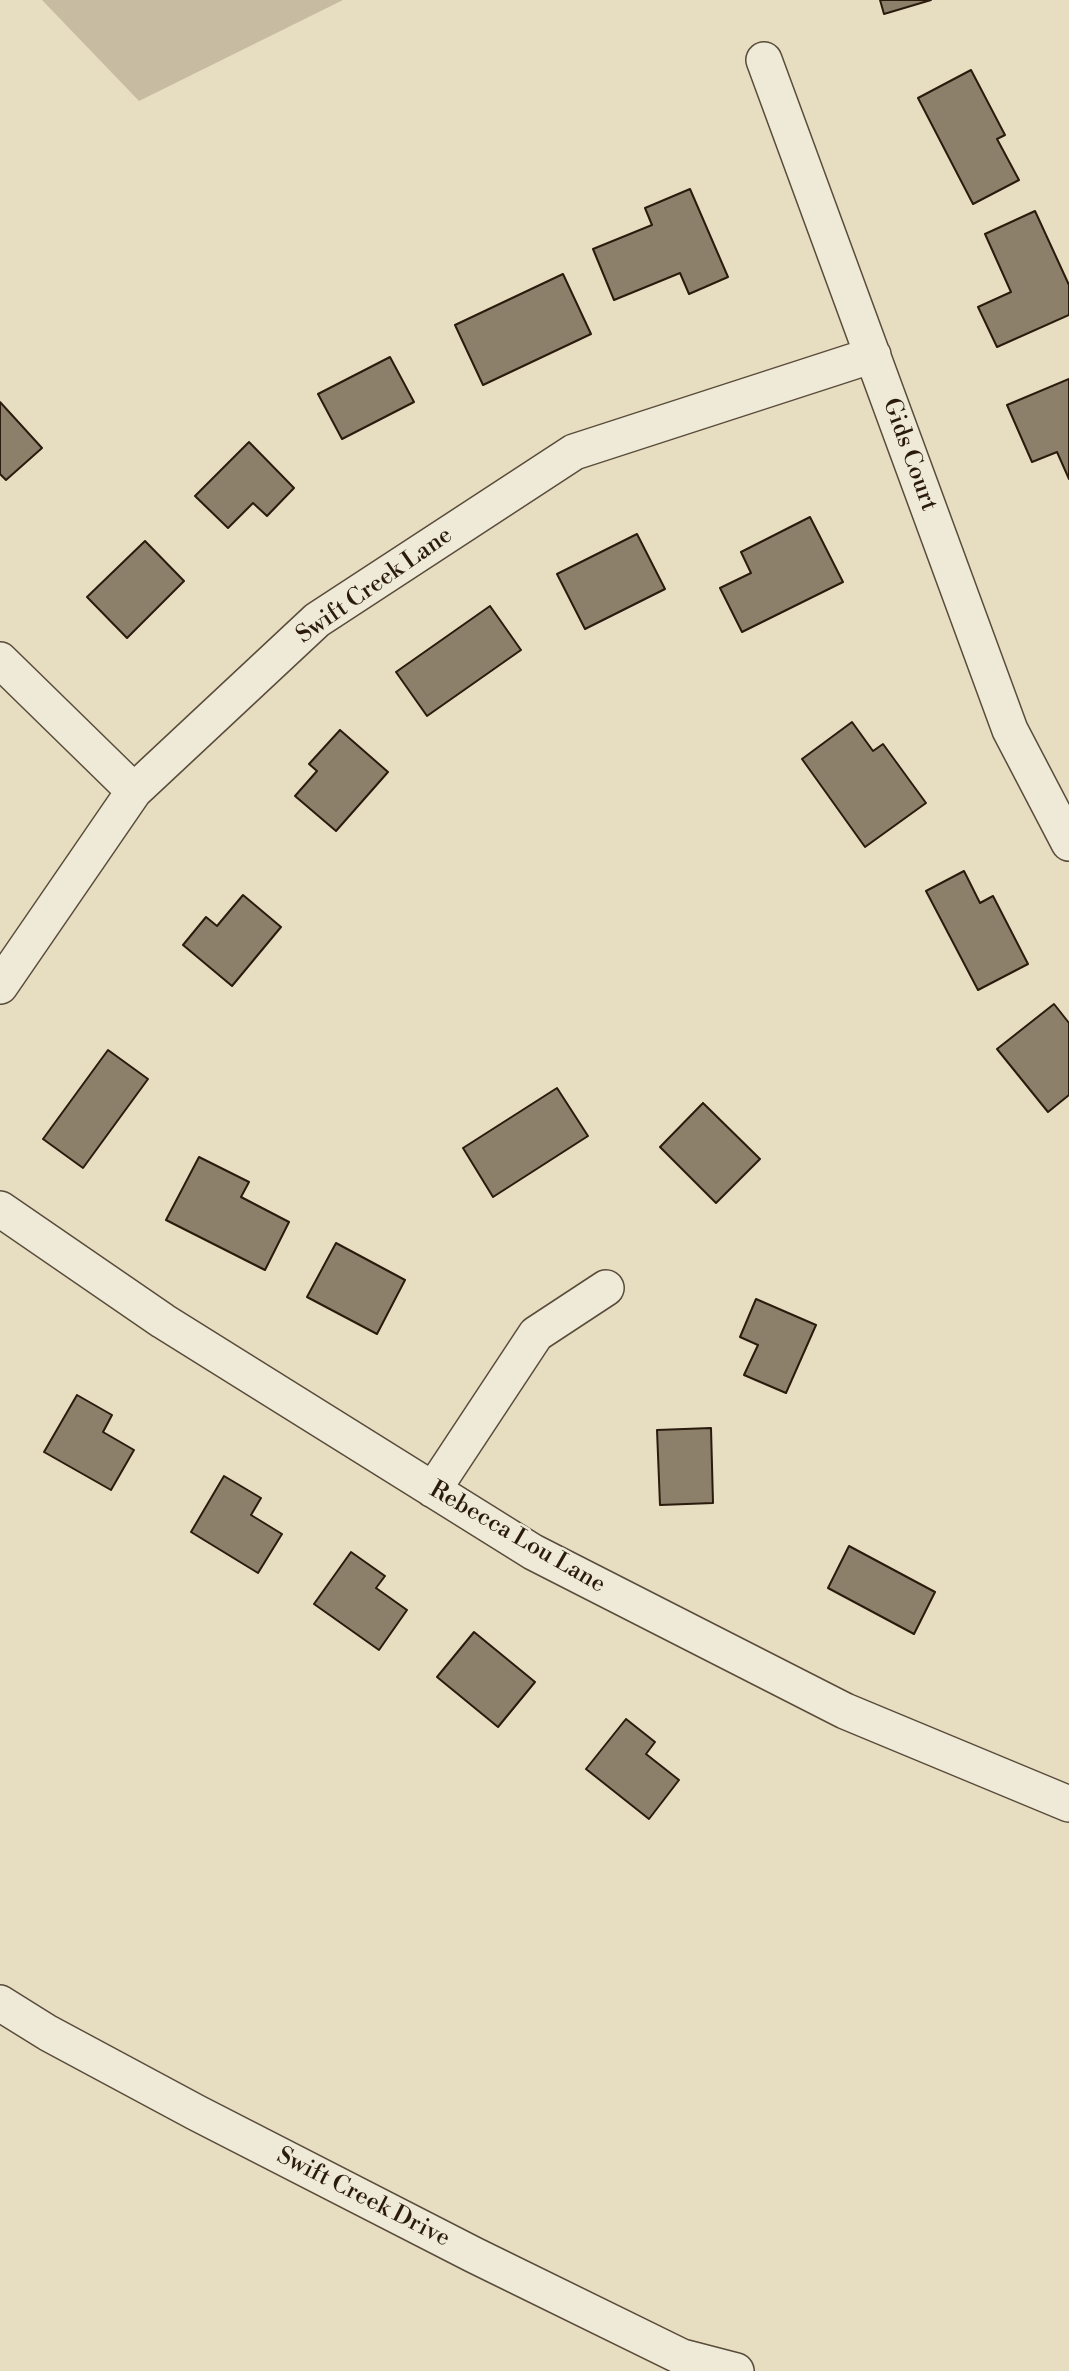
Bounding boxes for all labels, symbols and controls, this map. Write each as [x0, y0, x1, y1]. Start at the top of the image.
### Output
street label: Gids Court [875, 395, 943, 515]
street label: Swift Creek Lane [292, 522, 458, 650]
street label: Rebecca Lou Lane [424, 1476, 610, 1600]
street label: Swift Creek Drive [272, 2142, 454, 2254]

